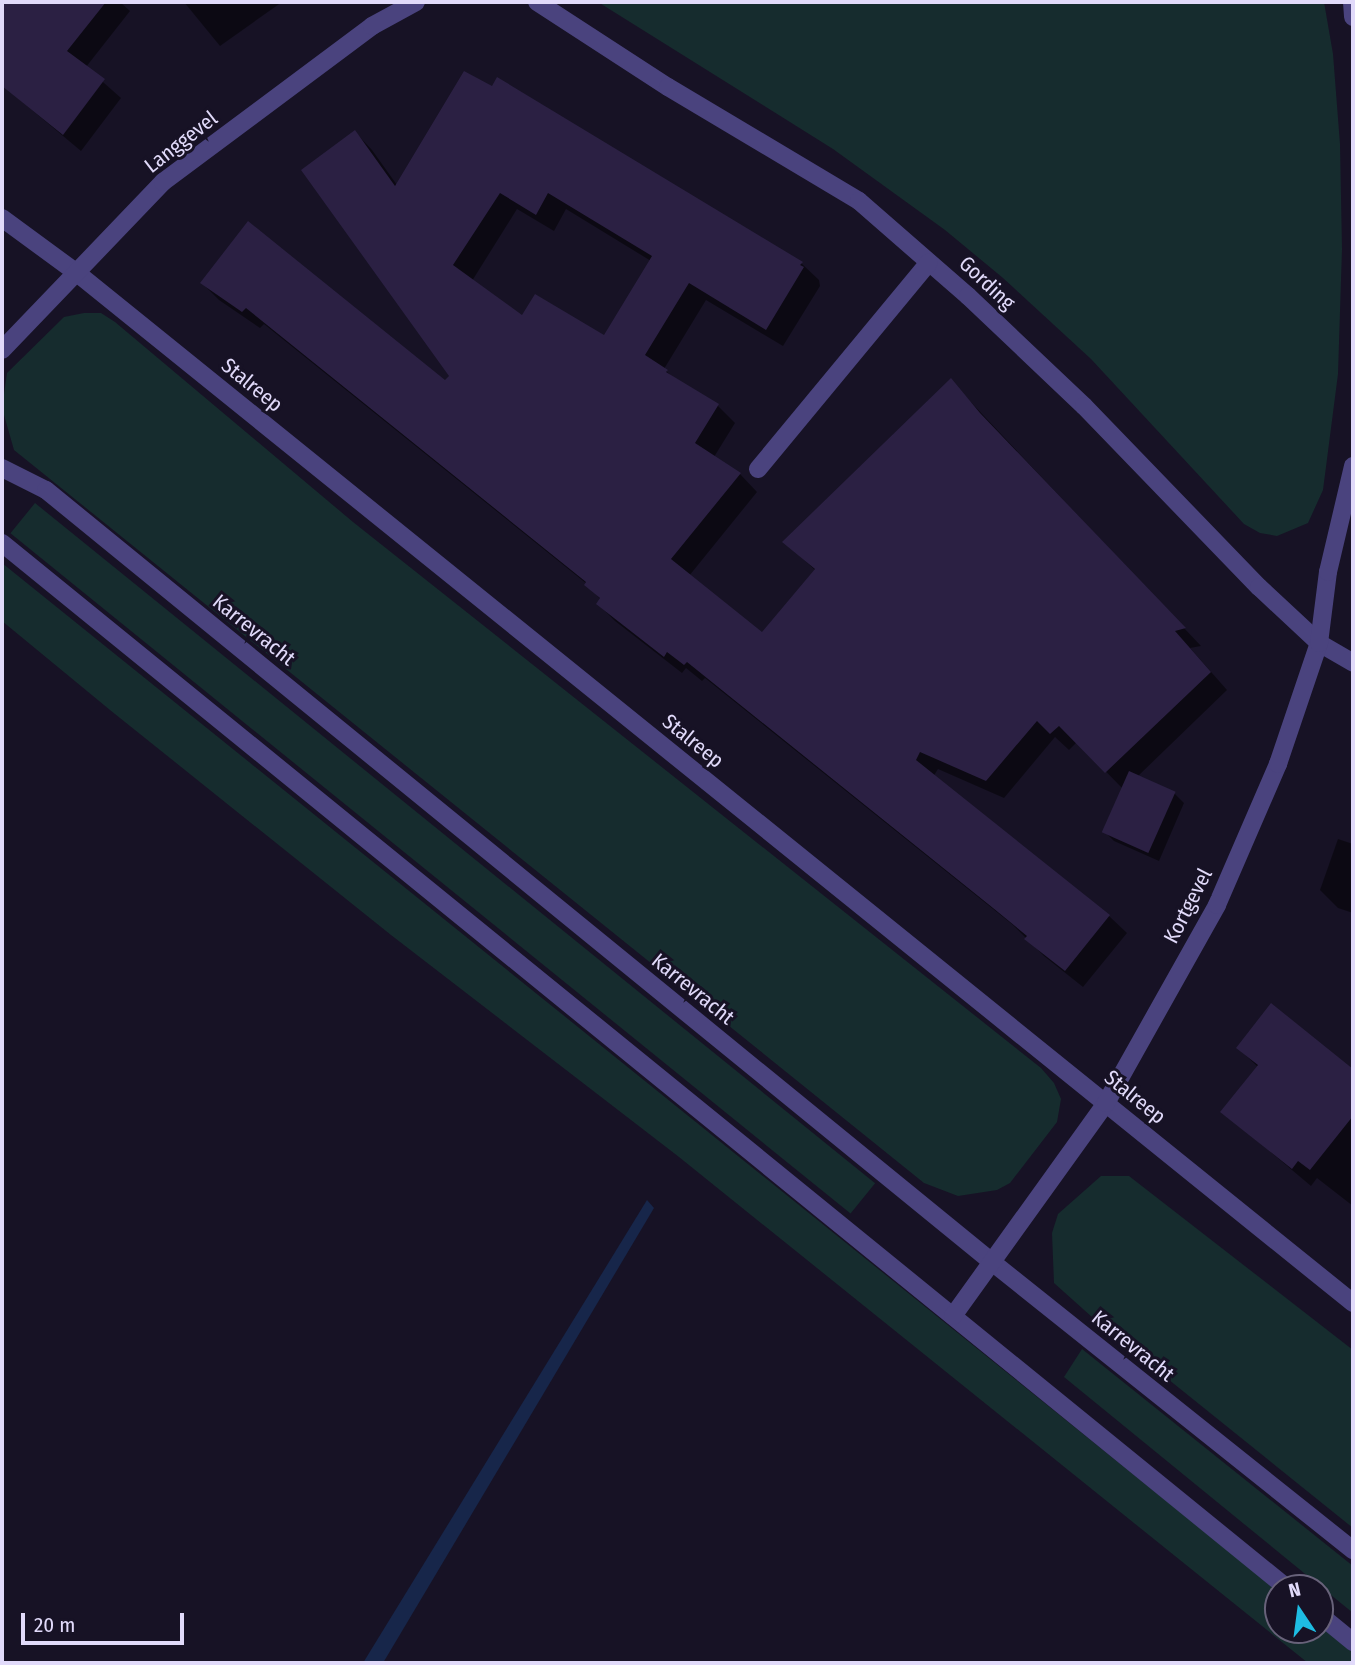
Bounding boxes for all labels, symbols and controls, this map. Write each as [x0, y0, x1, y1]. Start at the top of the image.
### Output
street label: Langgevel [140, 106, 222, 178]
street label: Gording [954, 251, 1020, 315]
street label: Stalreep [216, 353, 288, 417]
street label: Karrevracht [208, 589, 300, 671]
street label: Stalreep [657, 709, 729, 773]
street label: Kortgevel [1158, 864, 1218, 948]
street label: Karrevracht [647, 948, 739, 1030]
street label: Stalreep [1099, 1065, 1171, 1129]
street label: Karrevracht [1087, 1305, 1179, 1387]
north arrow [1264, 1574, 1334, 1644]
text: N [1286, 1578, 1303, 1602]
scale bar [24, 1598, 187, 1642]
text: 20 m [34, 1612, 75, 1638]

